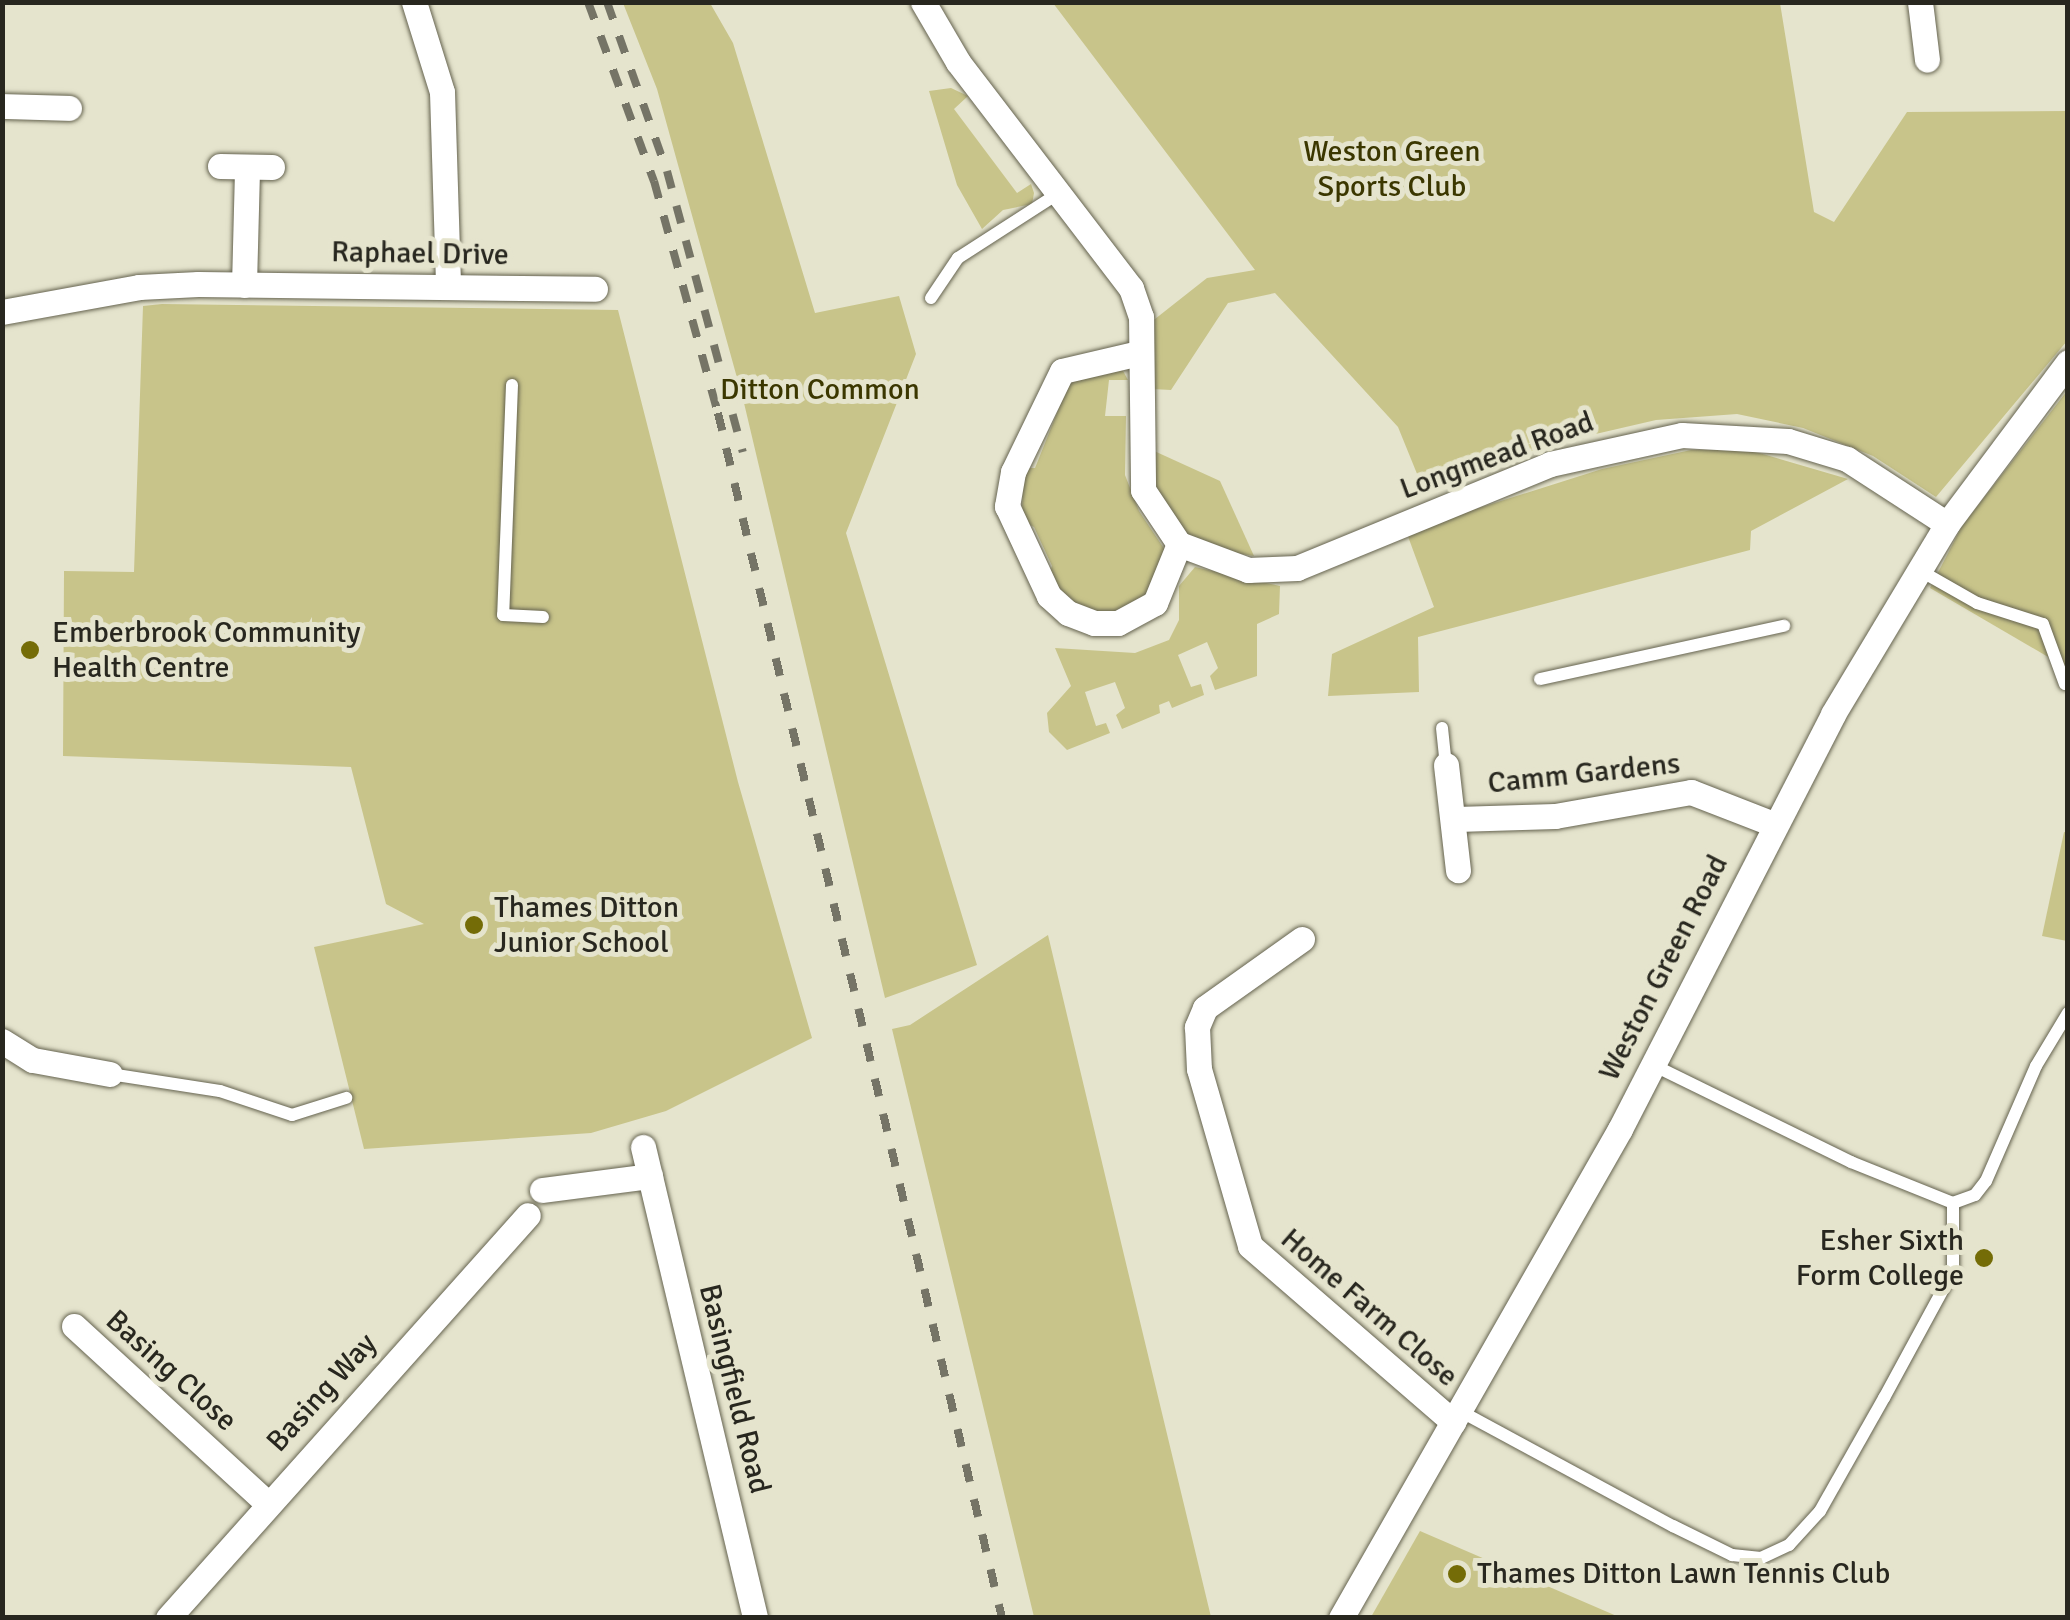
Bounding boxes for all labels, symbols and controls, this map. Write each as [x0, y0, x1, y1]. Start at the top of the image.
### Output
park label: Weston Green Sports Club [1303, 134, 1481, 204]
street label: Raphael Drive [331, 234, 509, 274]
park label: Ditton Common [720, 372, 920, 408]
street label: Longmead Road [1395, 404, 1599, 508]
place label: Emberbrook Community Health Centre [52, 615, 361, 686]
marker: Emberbrook Community Health Centre [17, 637, 43, 663]
street label: Camm Gardens [1486, 746, 1682, 802]
street label: Weston Green Road [1592, 849, 1736, 1087]
place label: Thames Ditton Junior School [494, 890, 679, 960]
marker: Thames Ditton Junior School [463, 914, 485, 936]
street label: Home Farm Close [1273, 1221, 1465, 1395]
place label: Esher Sixth Form College [1796, 1223, 1964, 1294]
marker: Esher Sixth Form College [1973, 1247, 1995, 1269]
street label: Basingfield Road [691, 1281, 777, 1497]
street label: Basing Close [98, 1303, 244, 1439]
street label: Basing Way [260, 1326, 384, 1460]
place label: Thames Ditton Lawn Tennis Club [1477, 1556, 1890, 1592]
marker: Thames Ditton Lawn Tennis Club [1446, 1563, 1468, 1585]

